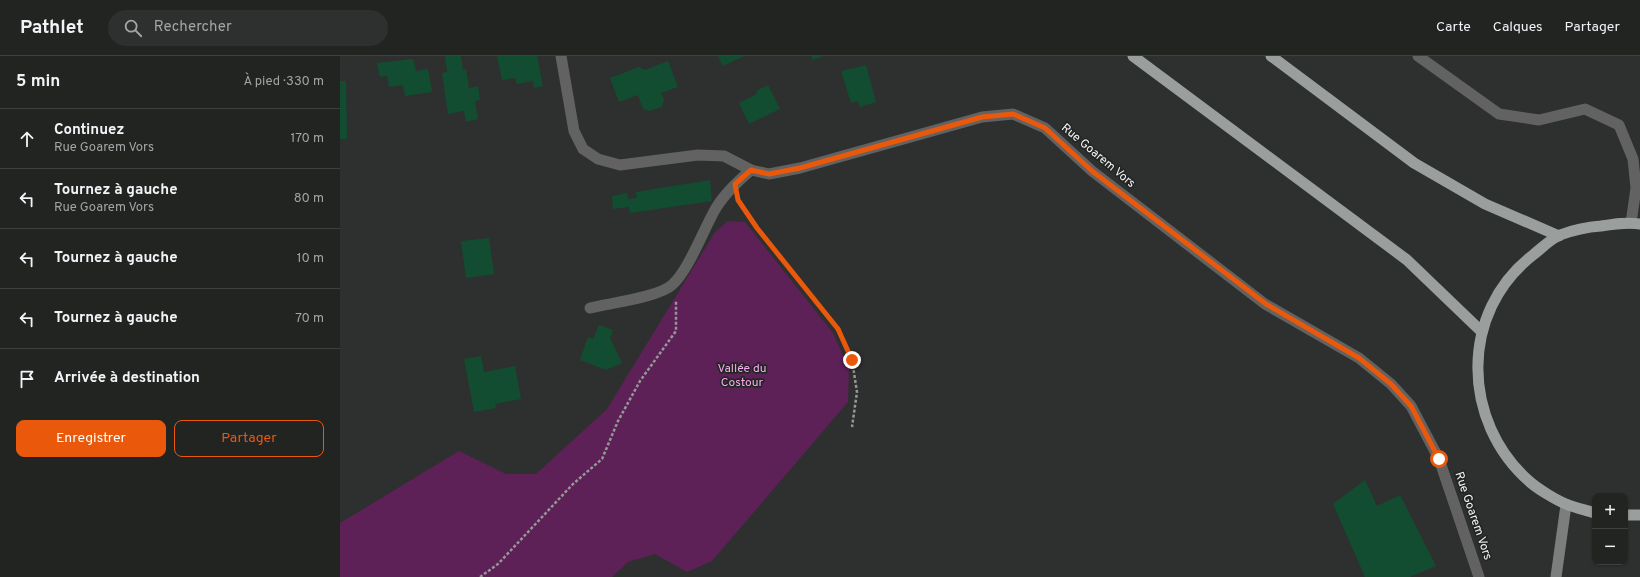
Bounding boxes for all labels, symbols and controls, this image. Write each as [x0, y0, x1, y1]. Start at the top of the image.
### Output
search box [108, 10, 388, 46]
text: Pathlet [20, 16, 84, 40]
icon: search [122, 17, 144, 39]
text: Rechercher [154, 18, 232, 37]
text: Carte [1436, 19, 1471, 36]
text: Calques [1493, 19, 1543, 36]
text: Partager [1565, 19, 1620, 36]
text: 5 min [16, 71, 60, 93]
text: À pied · 330 m [243, 74, 324, 90]
street label: Rue Goarem Vors [1057, 120, 1139, 192]
text: Continuez [54, 121, 124, 140]
icon: ahead [16, 128, 38, 150]
text: 170 m [290, 131, 324, 147]
text: Rue Goarem Vors [54, 140, 154, 156]
text: Tournez à gauche [54, 181, 178, 200]
icon: left [16, 188, 38, 210]
text: 80 m [294, 191, 324, 207]
text: Rue Goarem Vors [54, 200, 154, 216]
icon: left [16, 248, 38, 270]
text: Tournez à gauche [54, 249, 178, 268]
text: 10 m [297, 251, 324, 267]
icon: left [16, 308, 38, 330]
text: Tournez à gauche [54, 309, 178, 328]
text: 70 m [295, 311, 324, 327]
route end [843, 351, 861, 369]
park label: Vallée du Costour [718, 361, 766, 391]
icon: arrive [16, 368, 38, 390]
text: Arrivée à destination [54, 369, 200, 388]
button: Enregistrer [16, 420, 166, 457]
button: Partager [174, 420, 324, 457]
route start [1430, 450, 1448, 468]
street label: Rue Goarem Vors [1450, 470, 1496, 562]
map controls [1592, 493, 1628, 565]
button: + [1592, 493, 1628, 529]
button: − [1592, 529, 1628, 565]

